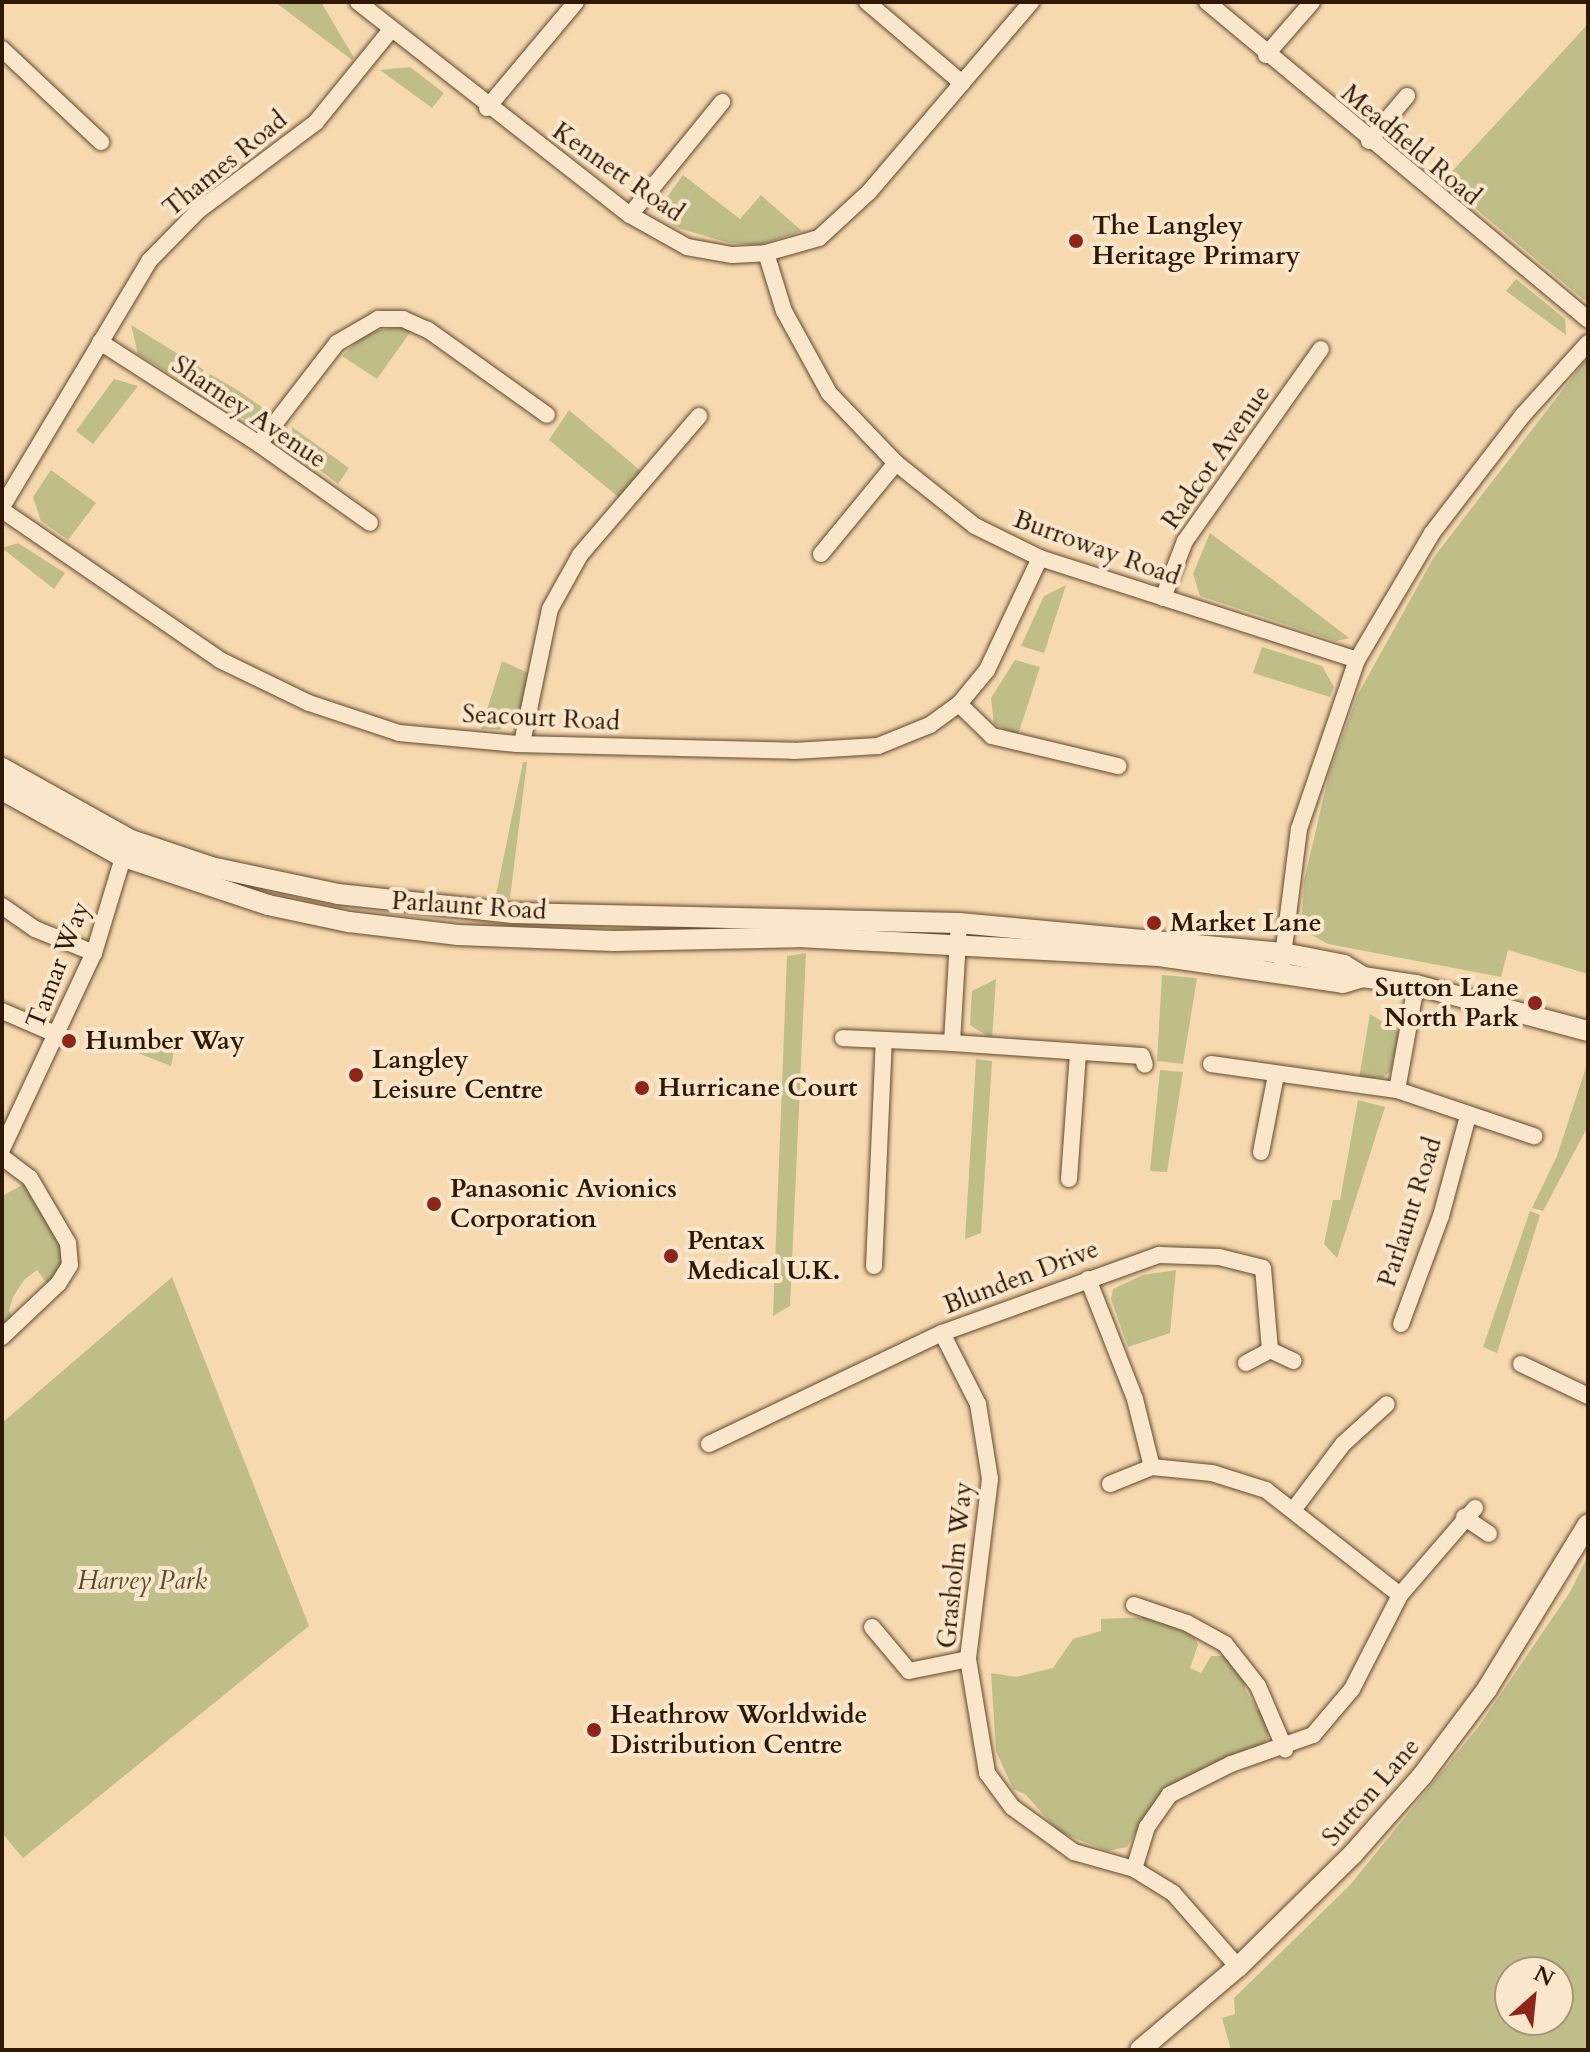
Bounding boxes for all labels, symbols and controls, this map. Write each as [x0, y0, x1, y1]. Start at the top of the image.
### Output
street label: Meadfield Road [1335, 78, 1487, 212]
street label: Thames Road [156, 104, 294, 224]
street label: Kennett Road [546, 115, 690, 229]
place label: The Langley Heritage Primary [1092, 210, 1300, 272]
marker: The Langley Heritage Primary [1067, 232, 1085, 250]
street label: Sharney Avenue [166, 349, 332, 475]
street label: Radcot Avenue [1155, 379, 1277, 535]
street label: Burroway Road [1009, 503, 1185, 593]
street label: Seacourt Road [461, 698, 621, 738]
street label: Parlaunt Road [390, 885, 548, 927]
street label: Tamar Way [19, 897, 97, 1033]
place label: Market Lane [1170, 907, 1322, 939]
marker: Market Lane [1145, 914, 1163, 932]
place label: Sutton Lane North Park [1375, 972, 1519, 1034]
marker: Sutton Lane North Park [1526, 994, 1544, 1012]
place label: Humber Way [85, 1025, 245, 1057]
marker: Humber Way [60, 1032, 78, 1050]
place label: Langley Leisure Centre [372, 1044, 543, 1106]
marker: Langley Leisure Centre [347, 1066, 365, 1084]
place label: Hurricane Court [658, 1072, 858, 1104]
marker: Hurricane Court [633, 1079, 651, 1097]
street label: Parlaunt Road [1371, 1133, 1449, 1291]
place label: Panasonic Avionics Corporation [450, 1173, 677, 1234]
marker: Panasonic Avionics Corporation [425, 1195, 443, 1213]
place label: Pentax Medical U.K. [687, 1225, 840, 1286]
street label: Blunden Drive [939, 1233, 1103, 1321]
marker: Pentax Medical U.K. [662, 1247, 680, 1265]
street label: Grasholm Way [931, 1480, 979, 1650]
park label: Harvey Park [77, 1565, 207, 1597]
place label: Heathrow Worldwide Distribution Centre [610, 1699, 867, 1760]
marker: Heathrow Worldwide Distribution Centre [585, 1721, 603, 1739]
street label: Sutton Lane [1316, 1732, 1426, 1852]
north arrow [1494, 1956, 1574, 2036]
text: N [1529, 1959, 1559, 1994]

